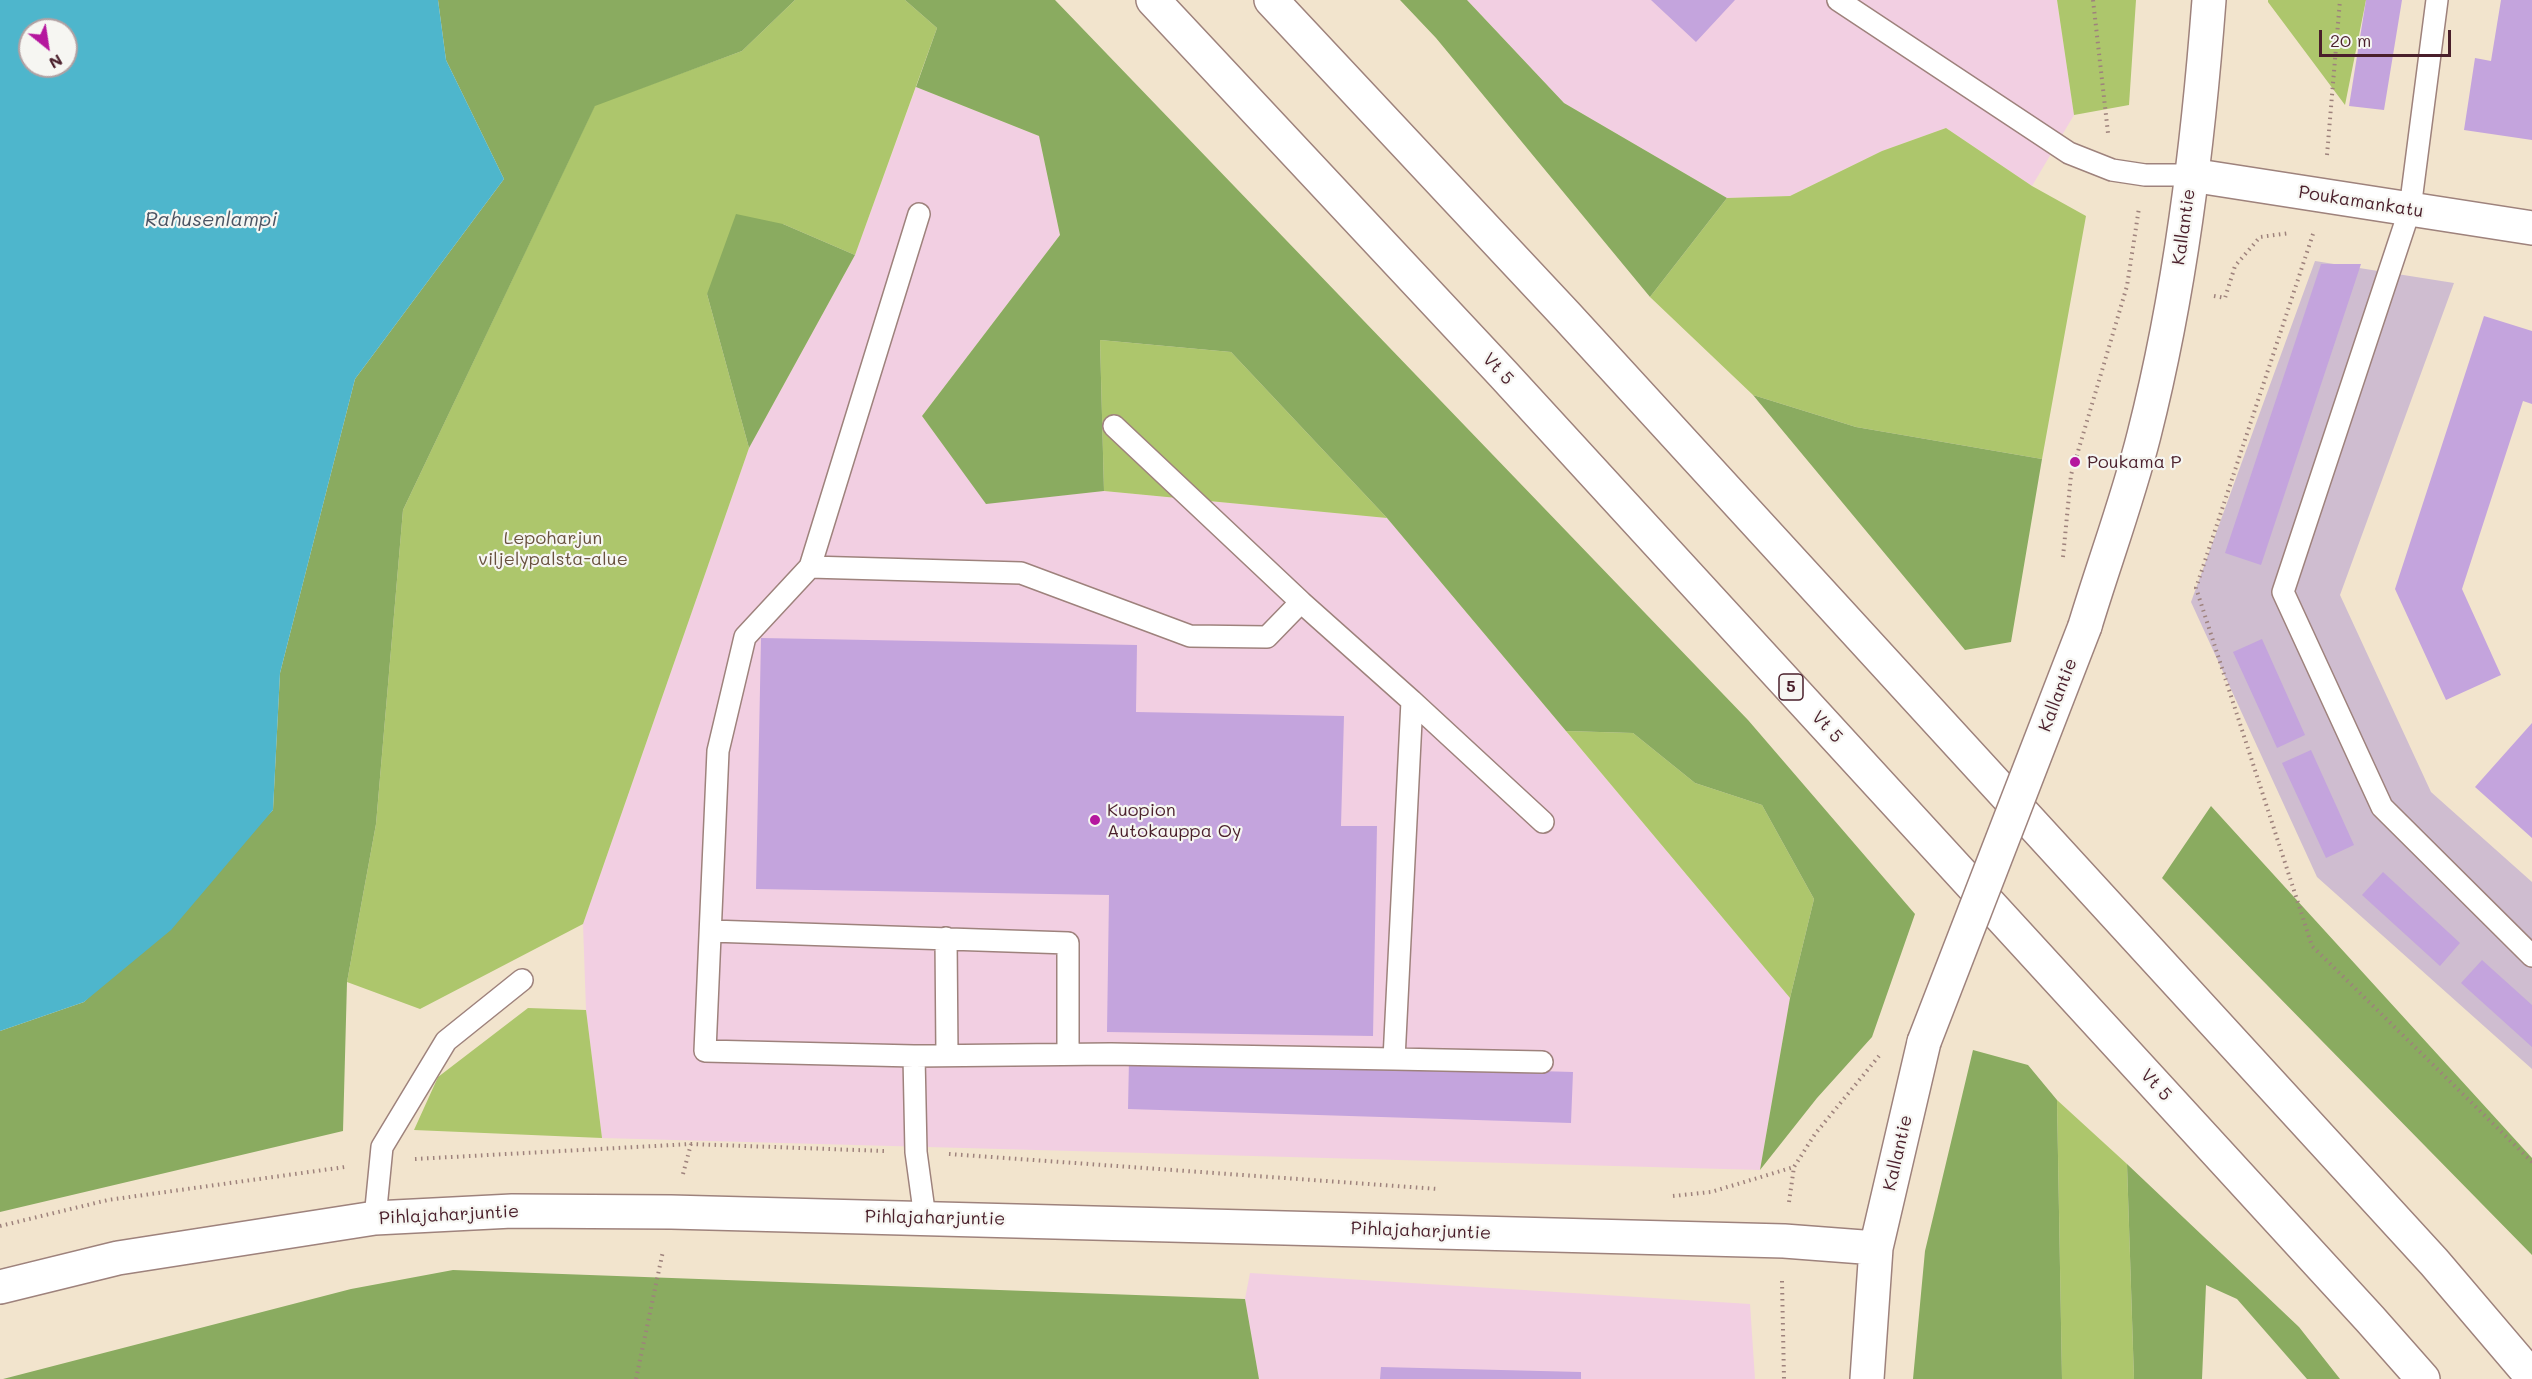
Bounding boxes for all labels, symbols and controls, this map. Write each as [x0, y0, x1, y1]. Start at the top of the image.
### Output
north arrow [18, 18, 78, 78]
scale bar [2322, 18, 2454, 56]
text: 20 m [2330, 28, 2371, 52]
text: N [46, 50, 67, 74]
street label: Poukamankatu [2297, 181, 2425, 223]
street label: Kallantie [2168, 187, 2200, 267]
water label: Rahusenlampi [145, 208, 277, 232]
street label: Vt 5 [1478, 349, 1518, 389]
place label: Poukama P [2087, 451, 2182, 473]
marker: Poukama P [2068, 455, 2082, 469]
park label: Lepoharjun viljelypalsta-alue [478, 527, 628, 570]
street label: Kallantie [2034, 655, 2082, 735]
road number: 5 [1779, 674, 1803, 700]
street label: Vt 5 [1807, 707, 1847, 747]
place label: Kuopion Autokauppa Oy [1107, 799, 1241, 842]
marker: Kuopion Autokauppa Oy [1088, 813, 1102, 827]
street label: Vt 5 [2136, 1065, 2176, 1105]
street label: Kallantie [1879, 1113, 1917, 1193]
street label: Pihlajaharjuntie [378, 1201, 520, 1229]
street label: Pihlajaharjuntie [865, 1206, 1005, 1230]
street label: Pihlajaharjuntie [1350, 1218, 1492, 1244]

